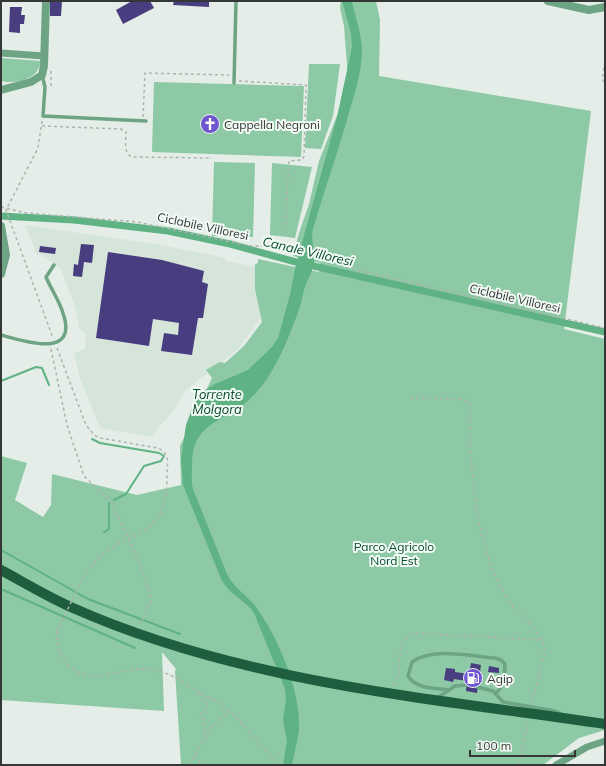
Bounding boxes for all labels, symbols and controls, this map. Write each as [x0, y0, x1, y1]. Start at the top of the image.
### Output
church icon: Cappella Negroni [199, 113, 221, 135]
place label: Cappella Negroni [224, 117, 320, 132]
street label: Ciclabile Villoresi [156, 209, 250, 243]
water label: Canale Villoresi [261, 233, 356, 269]
street label: Ciclabile Villoresi [468, 280, 562, 316]
water label: Torrente Molgora [192, 386, 242, 417]
park label: Parco Agricolo Nord Est [354, 539, 434, 568]
fuel station icon: Agip [462, 667, 484, 689]
place label: Agip [487, 671, 513, 686]
scale bar [470, 732, 575, 758]
text: 100 m [476, 738, 511, 753]

